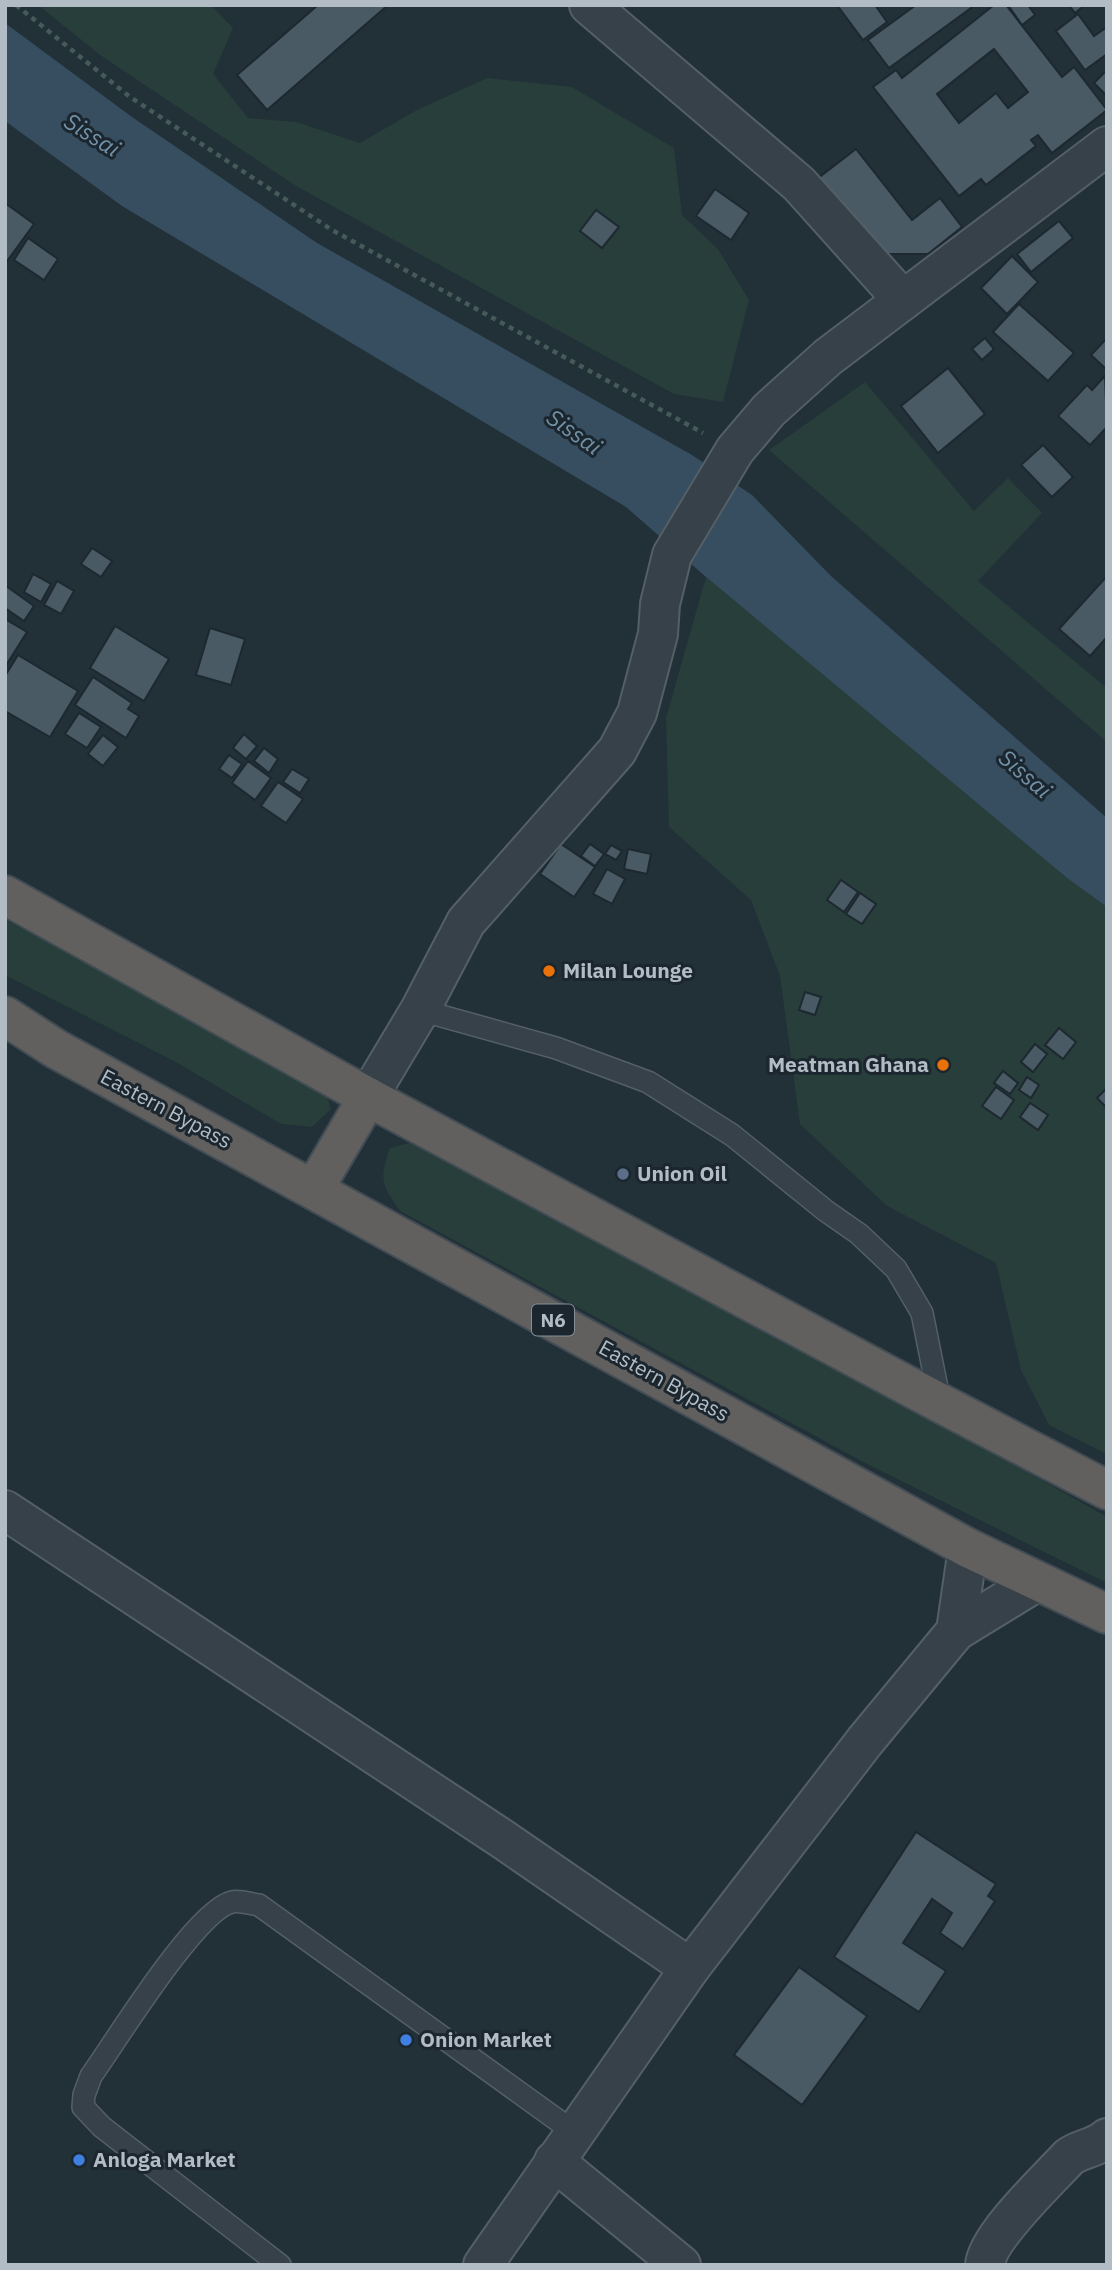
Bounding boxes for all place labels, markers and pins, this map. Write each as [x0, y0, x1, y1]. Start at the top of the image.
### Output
place label: Milan Lounge [563, 956, 693, 984]
marker: Milan Lounge [541, 963, 557, 979]
place label: Meatman Ghana [768, 1050, 929, 1078]
marker: Meatman Ghana [935, 1057, 951, 1073]
place label: Union Oil [637, 1159, 727, 1187]
marker: Union Oil [615, 1166, 631, 1182]
place label: Onion Market [420, 2025, 552, 2053]
marker: Onion Market [398, 2032, 414, 2048]
place label: Anloga Market [93, 2145, 236, 2173]
marker: Anloga Market [71, 2152, 87, 2168]

